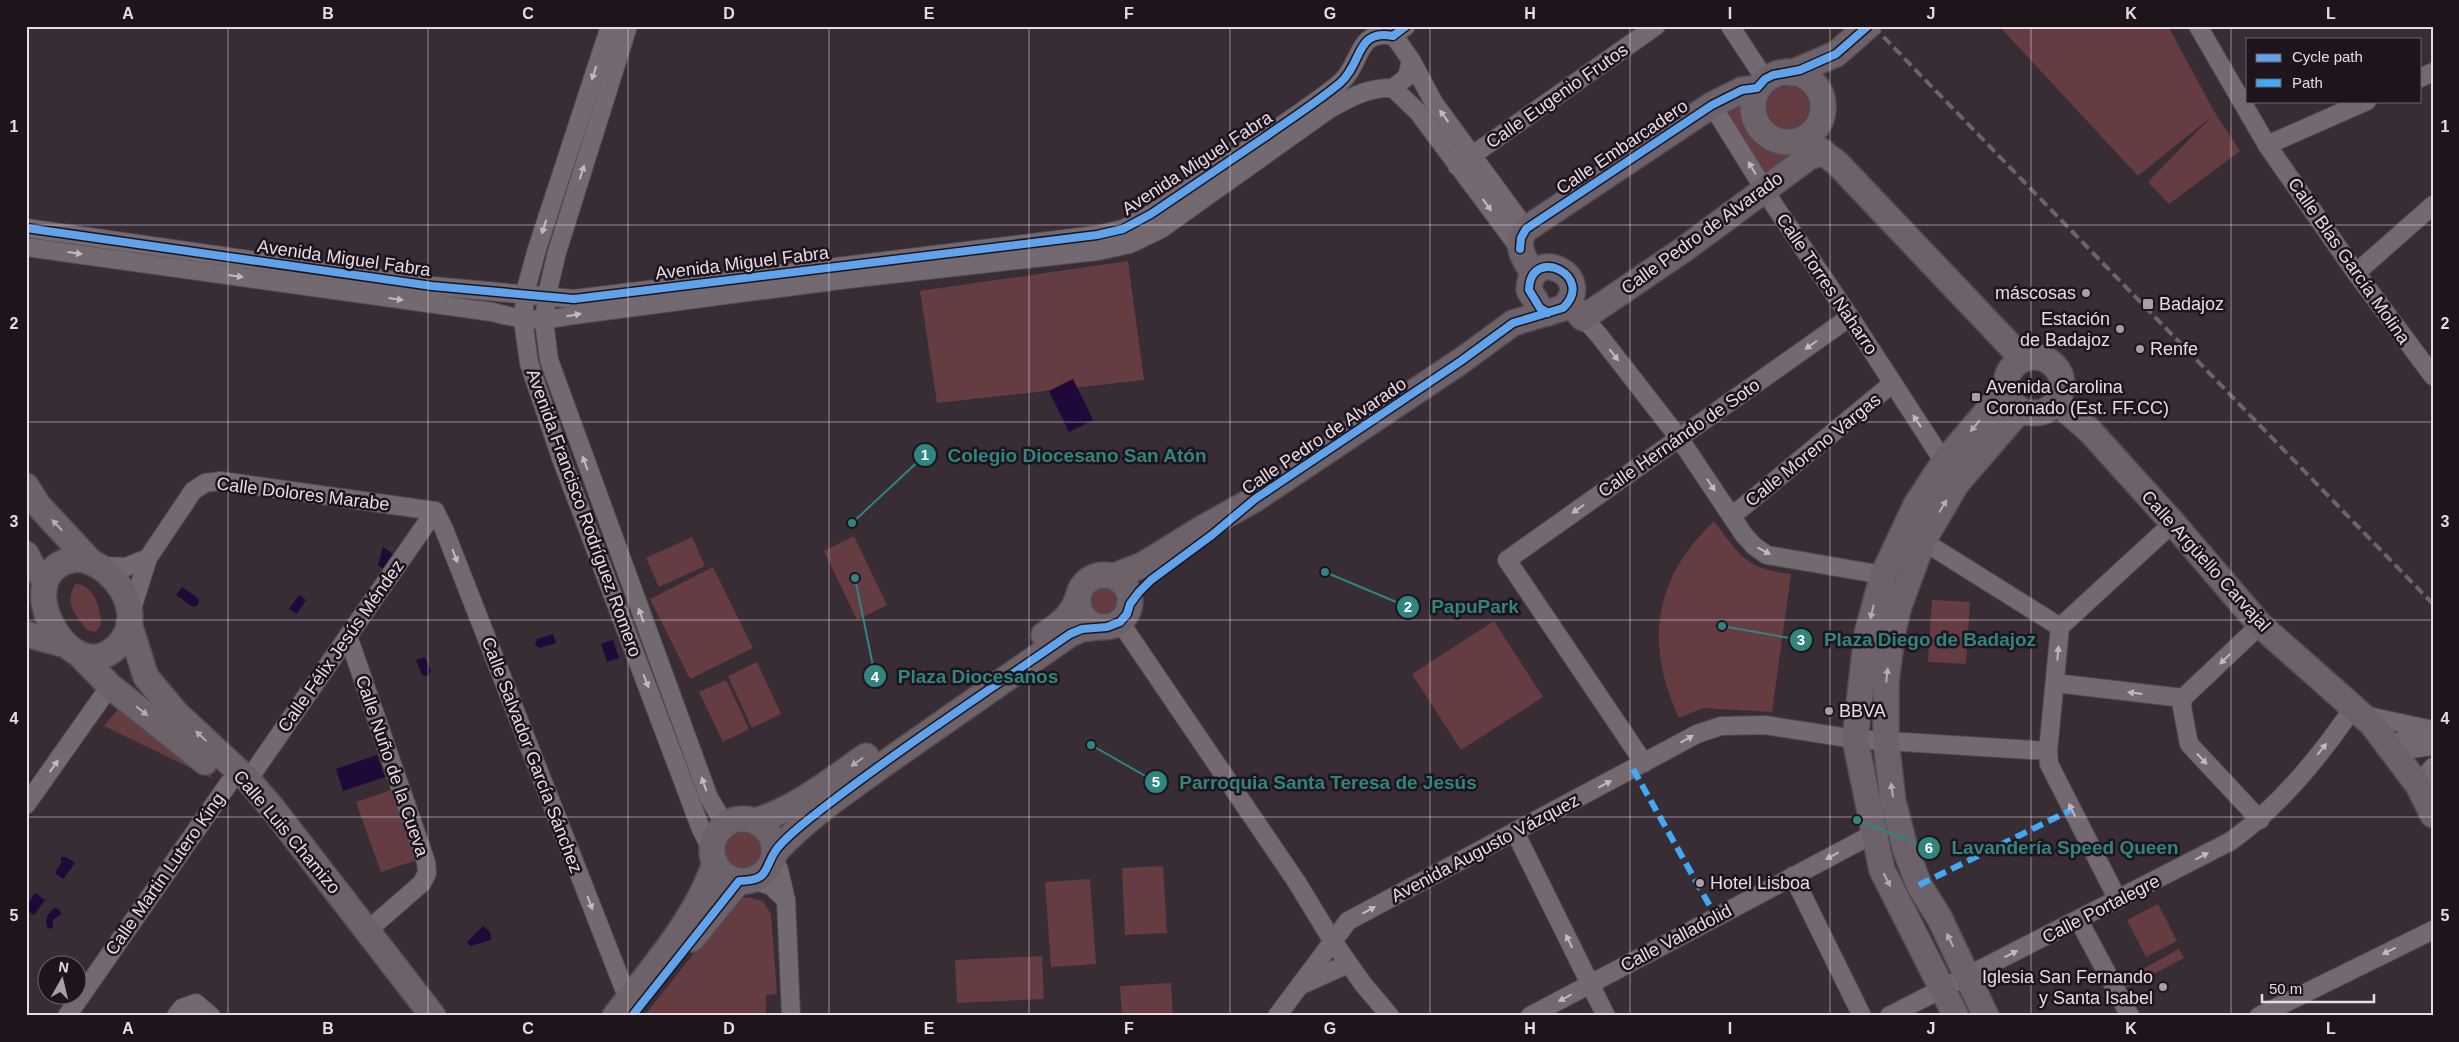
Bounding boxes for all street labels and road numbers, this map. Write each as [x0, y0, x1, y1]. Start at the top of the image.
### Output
street label: Calle Eugenio Frutos [1482, 40, 1632, 152]
street label: Calle Embarcadero [1553, 96, 1691, 198]
street label: Avenida Miguel Fabra [1118, 106, 1277, 219]
street label: Calle Pedro de Alvarado [1618, 168, 1786, 298]
street label: Calle Blas García Molina [2284, 174, 2415, 349]
street label: Calle Torres Naharro [1772, 210, 1882, 358]
street label: Avenida Miguel Fabra [256, 236, 433, 280]
street label: Avenida Miguel Fabra [654, 242, 831, 284]
street label: Avenida Francisco Rodríguez Romero [522, 366, 646, 660]
street label: Calle Pedro de Alvarado [1238, 373, 1410, 499]
street label: Calle Hernándo de Soto [1595, 375, 1763, 501]
street label: Calle Moreno Vargas [1742, 389, 1884, 511]
street label: Calle Dolores Marabe [215, 473, 391, 515]
street label: Calle Argüello Carvajal [2138, 487, 2274, 635]
street label: Calle Félix Jesús Méndez [274, 556, 408, 736]
street label: Calle Salvador García Sánchez [478, 634, 586, 876]
street label: Calle Nuño de la Cueva [352, 673, 433, 860]
street label: Calle Luis Chamizo [229, 766, 345, 898]
street label: Calle Martin Lutero King [101, 789, 229, 959]
street label: Avenida Augusto Vázquez [1388, 790, 1582, 906]
street label: Calle Portalegre [2039, 871, 2163, 947]
street label: Calle Valladolid [1617, 900, 1735, 976]

